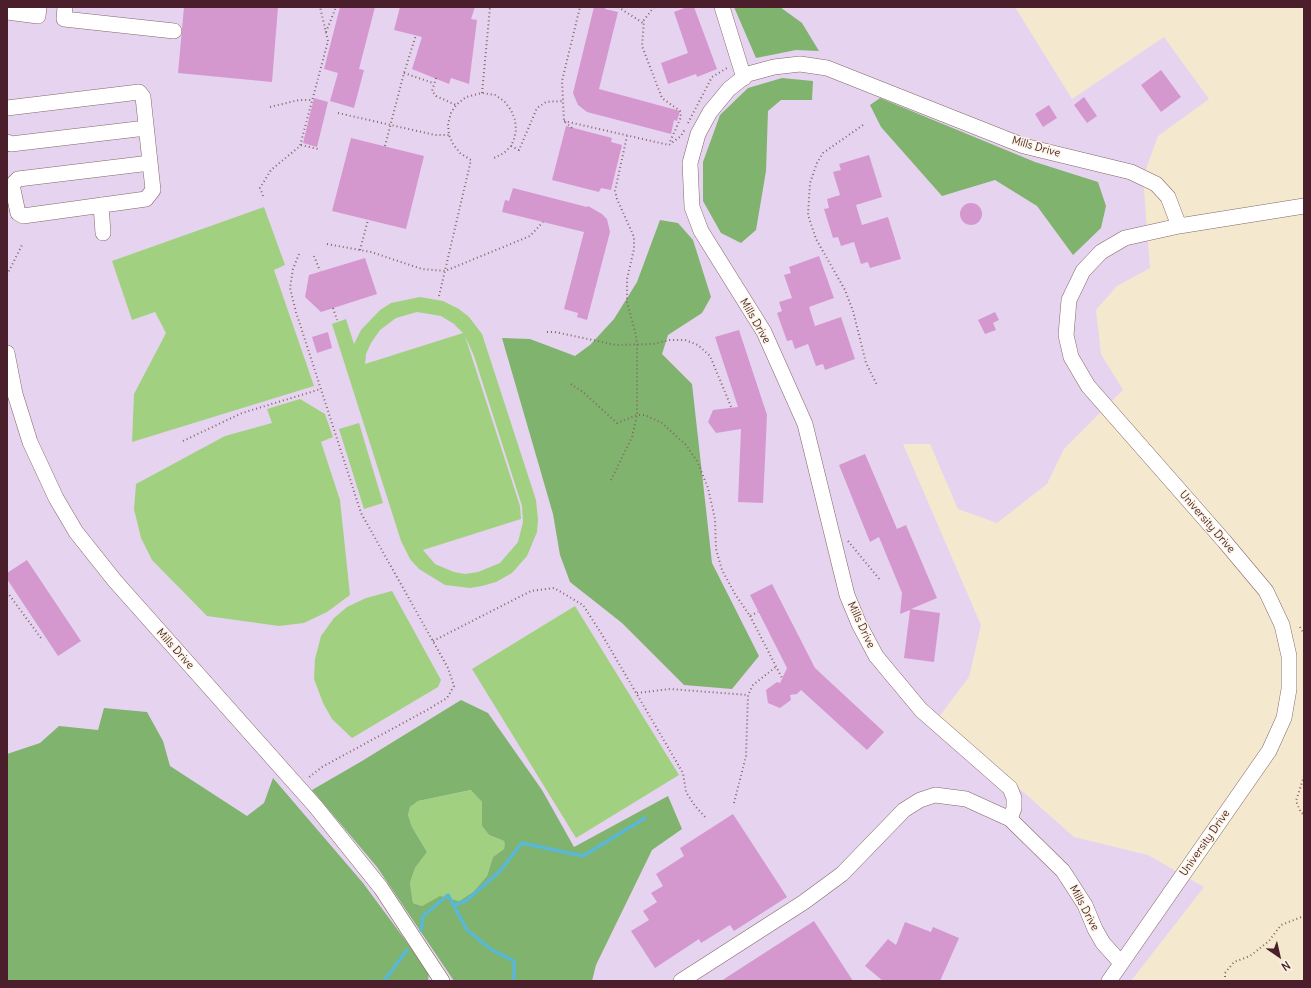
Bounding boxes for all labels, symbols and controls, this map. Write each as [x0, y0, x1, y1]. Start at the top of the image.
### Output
street label: Mills Drive [1010, 134, 1062, 160]
street label: Mills Drive [737, 296, 773, 346]
street label: University Drive [1176, 488, 1238, 556]
street label: Mills Drive [844, 600, 878, 650]
street label: Mills Drive [153, 626, 197, 672]
street label: University Drive [1177, 807, 1233, 879]
street label: Mills Drive [1066, 883, 1102, 933]
north arrow [1259, 936, 1299, 976]
text: N [1279, 958, 1293, 974]

